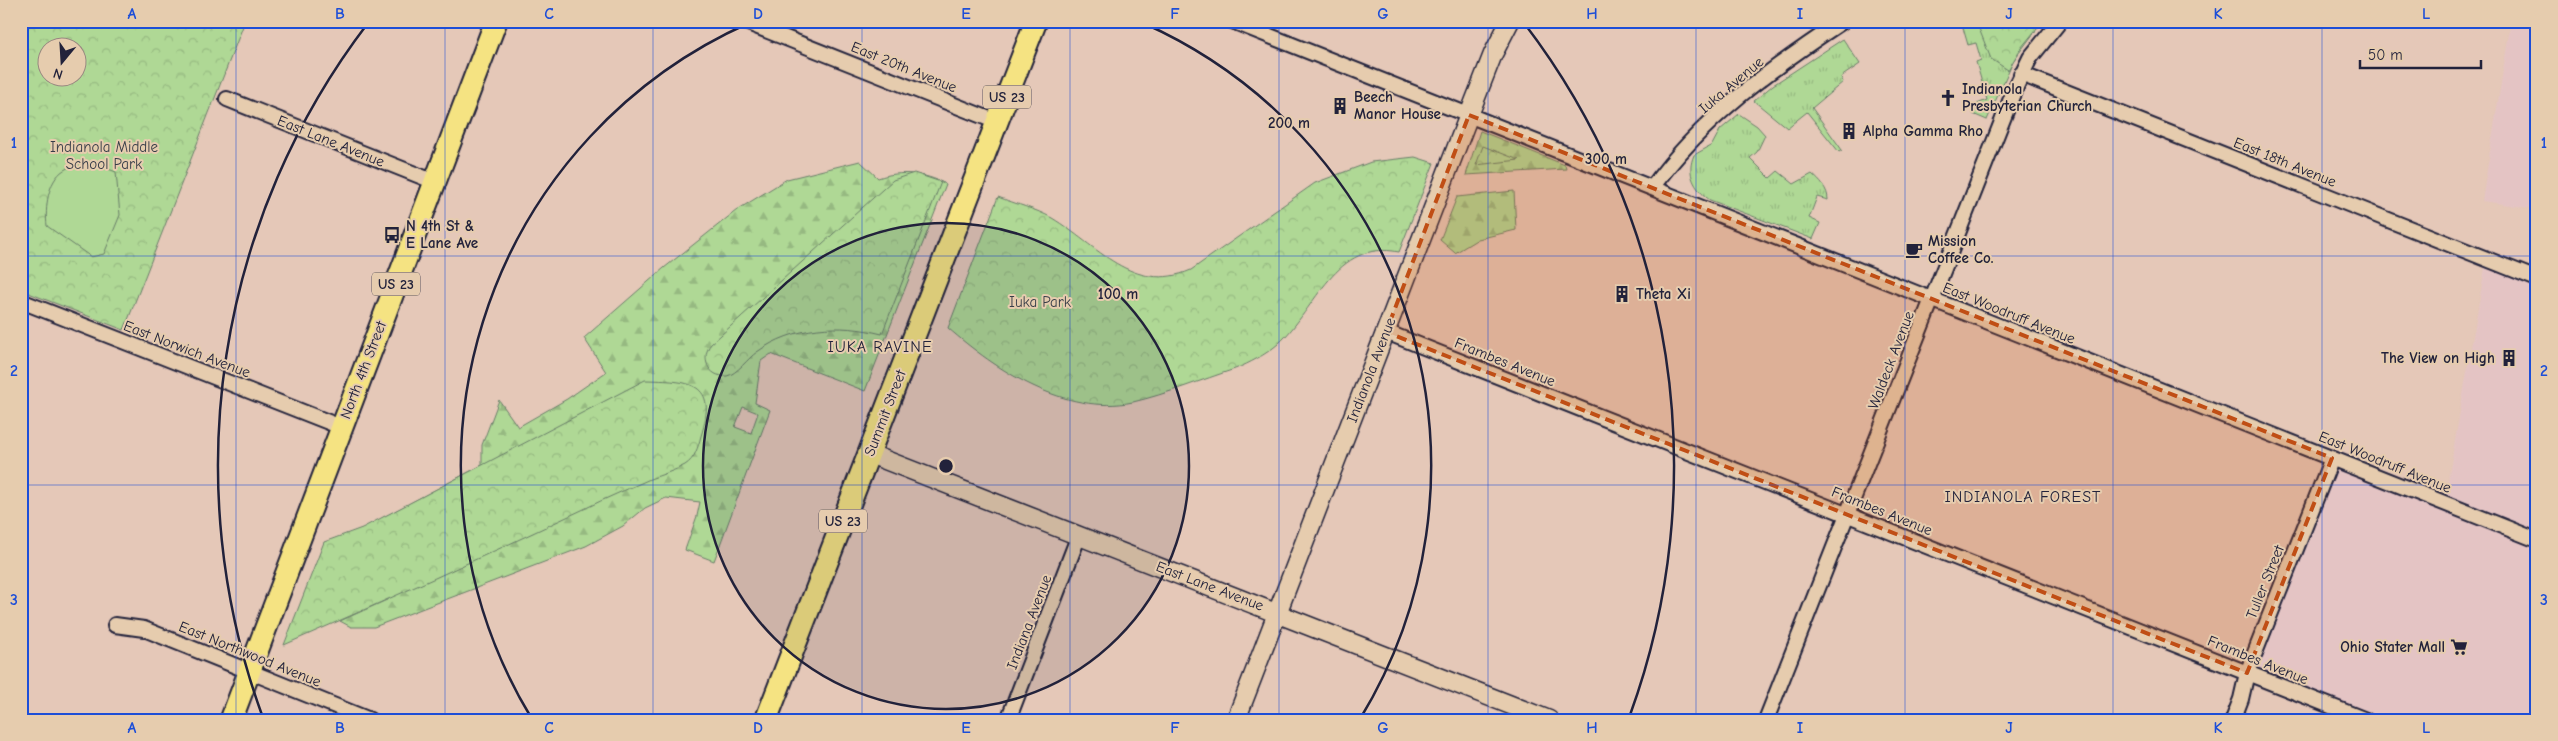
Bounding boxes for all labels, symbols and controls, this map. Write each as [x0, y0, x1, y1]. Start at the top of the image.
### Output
text: A [128, 5, 137, 23]
text: B [335, 5, 345, 23]
text: C [544, 5, 554, 23]
text: D [753, 5, 763, 23]
text: E [961, 5, 971, 23]
text: F [1170, 5, 1180, 23]
text: G [1377, 5, 1389, 23]
text: H [1586, 5, 1598, 23]
text: I [1797, 5, 1803, 23]
text: J [2005, 5, 2013, 23]
text: K [2213, 5, 2223, 23]
text: L [2422, 5, 2430, 23]
north arrow [38, 38, 88, 88]
street label: East 20th Avenue [849, 38, 960, 97]
scale bar [2360, 38, 2482, 70]
text: 50 m [2368, 46, 2403, 64]
street label: Iuka Avenue [1695, 52, 1767, 117]
text: N [51, 64, 65, 83]
place label: Indianola Presbyterian Church [1962, 80, 2092, 115]
road number: US 23 [983, 85, 1031, 108]
place label: Beech Manor House [1354, 88, 1441, 123]
church icon: Indianola Presbyterian Church [1938, 88, 1958, 108]
building icon: Beech Manor House [1330, 96, 1350, 116]
street label: East Lane Avenue [275, 111, 388, 171]
text: 200 m [1268, 114, 1310, 132]
building icon: Alpha Gamma Rho [1839, 121, 1859, 141]
place label: Alpha Gamma Rho [1863, 122, 1983, 140]
street label: East 18th Avenue [2231, 133, 2339, 191]
text: 1 [11, 134, 17, 152]
text: 1 [2541, 134, 2547, 152]
park label: Indianola Middle School Park [50, 138, 159, 173]
text: 300 m [1585, 150, 1627, 168]
place label: N 4th St & E Lane Ave [406, 217, 478, 252]
bus stop icon: N 4th St & E Lane Ave [382, 225, 402, 245]
place label: Mission Coffee Co. [1928, 232, 1994, 267]
cafe icon: Mission Coffee Co. [1904, 240, 1924, 260]
road number: US 23 [372, 272, 420, 296]
street label: East Woodruff Avenue [1940, 278, 2078, 348]
building icon: Theta Xi [1612, 284, 1632, 304]
text: 100 m [1098, 285, 1138, 303]
place label: Theta Xi [1636, 285, 1691, 303]
park label: Iuka Park [1009, 293, 1072, 311]
street label: Waldeck Avenue [1864, 308, 1918, 412]
street label: Indianola Avenue [1343, 314, 1400, 425]
street label: East Norwich Avenue [121, 317, 253, 382]
street label: North 4th Street [336, 318, 390, 421]
street label: Frambes Avenue [1452, 334, 1558, 391]
district label: IUKA RAVINE [827, 338, 933, 356]
building icon: The View on High [2499, 348, 2519, 368]
place label: The View on High [2381, 349, 2495, 367]
text: 2 [10, 362, 18, 380]
text: 2 [2540, 362, 2548, 380]
street label: Summit Street [860, 367, 910, 459]
street label: East Woodruff Avenue [2316, 427, 2454, 497]
centre of rings [937, 457, 955, 475]
street label: Frambes Avenue [1829, 483, 1935, 540]
district label: INDIANOLA FOREST [1945, 488, 2101, 506]
road number: US 23 [819, 510, 867, 532]
street label: Tuller Street [2242, 542, 2288, 622]
street label: East Lane Avenue [1154, 557, 1267, 615]
street label: Indiana Avenue [1003, 572, 1055, 672]
text: 3 [10, 591, 18, 609]
text: 3 [2540, 591, 2548, 609]
street label: East Northwood Avenue [176, 617, 324, 691]
street label: Frambes Avenue [2205, 632, 2311, 689]
supermarket icon: Ohio Stater Mall [2449, 637, 2469, 657]
place label: Ohio Stater Mall [2340, 638, 2445, 656]
text: A [128, 719, 137, 737]
text: B [335, 719, 345, 737]
text: C [544, 719, 554, 737]
text: D [753, 719, 763, 737]
text: E [961, 719, 971, 737]
text: F [1170, 719, 1180, 737]
text: G [1377, 719, 1389, 737]
text: H [1586, 719, 1598, 737]
text: I [1797, 719, 1803, 737]
text: J [2005, 719, 2013, 737]
text: K [2213, 719, 2223, 737]
text: L [2422, 719, 2430, 737]

